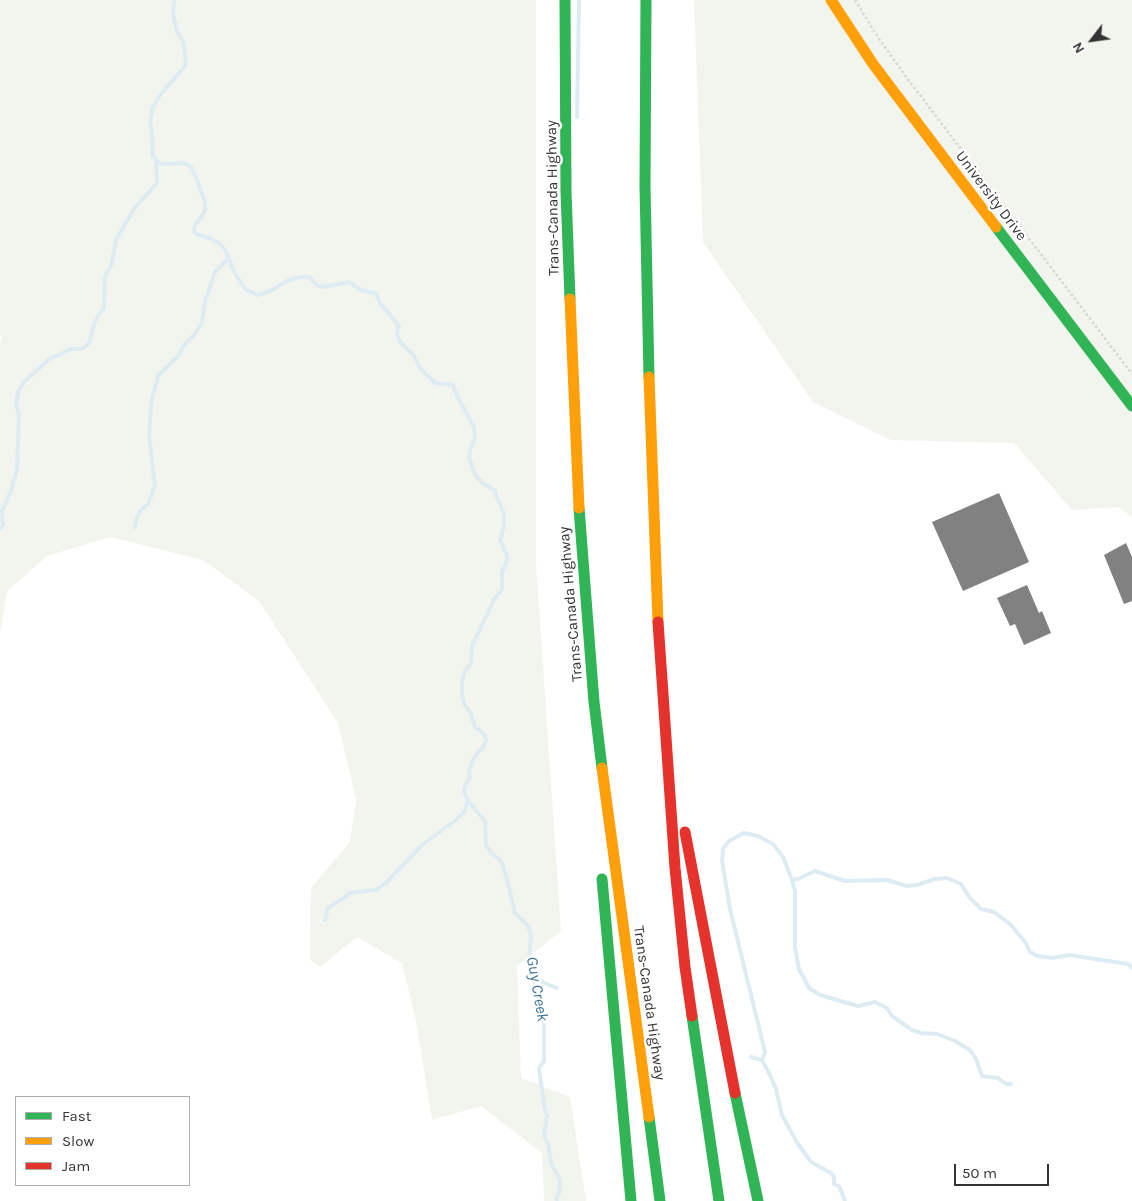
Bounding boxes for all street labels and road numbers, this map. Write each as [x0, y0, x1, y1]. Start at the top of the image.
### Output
street label: Trans-Canada Highway [543, 120, 563, 276]
street label: University Drive [951, 148, 1031, 244]
street label: Trans-Canada Highway [555, 526, 587, 682]
street label: Trans-Canada Highway [629, 925, 669, 1081]

